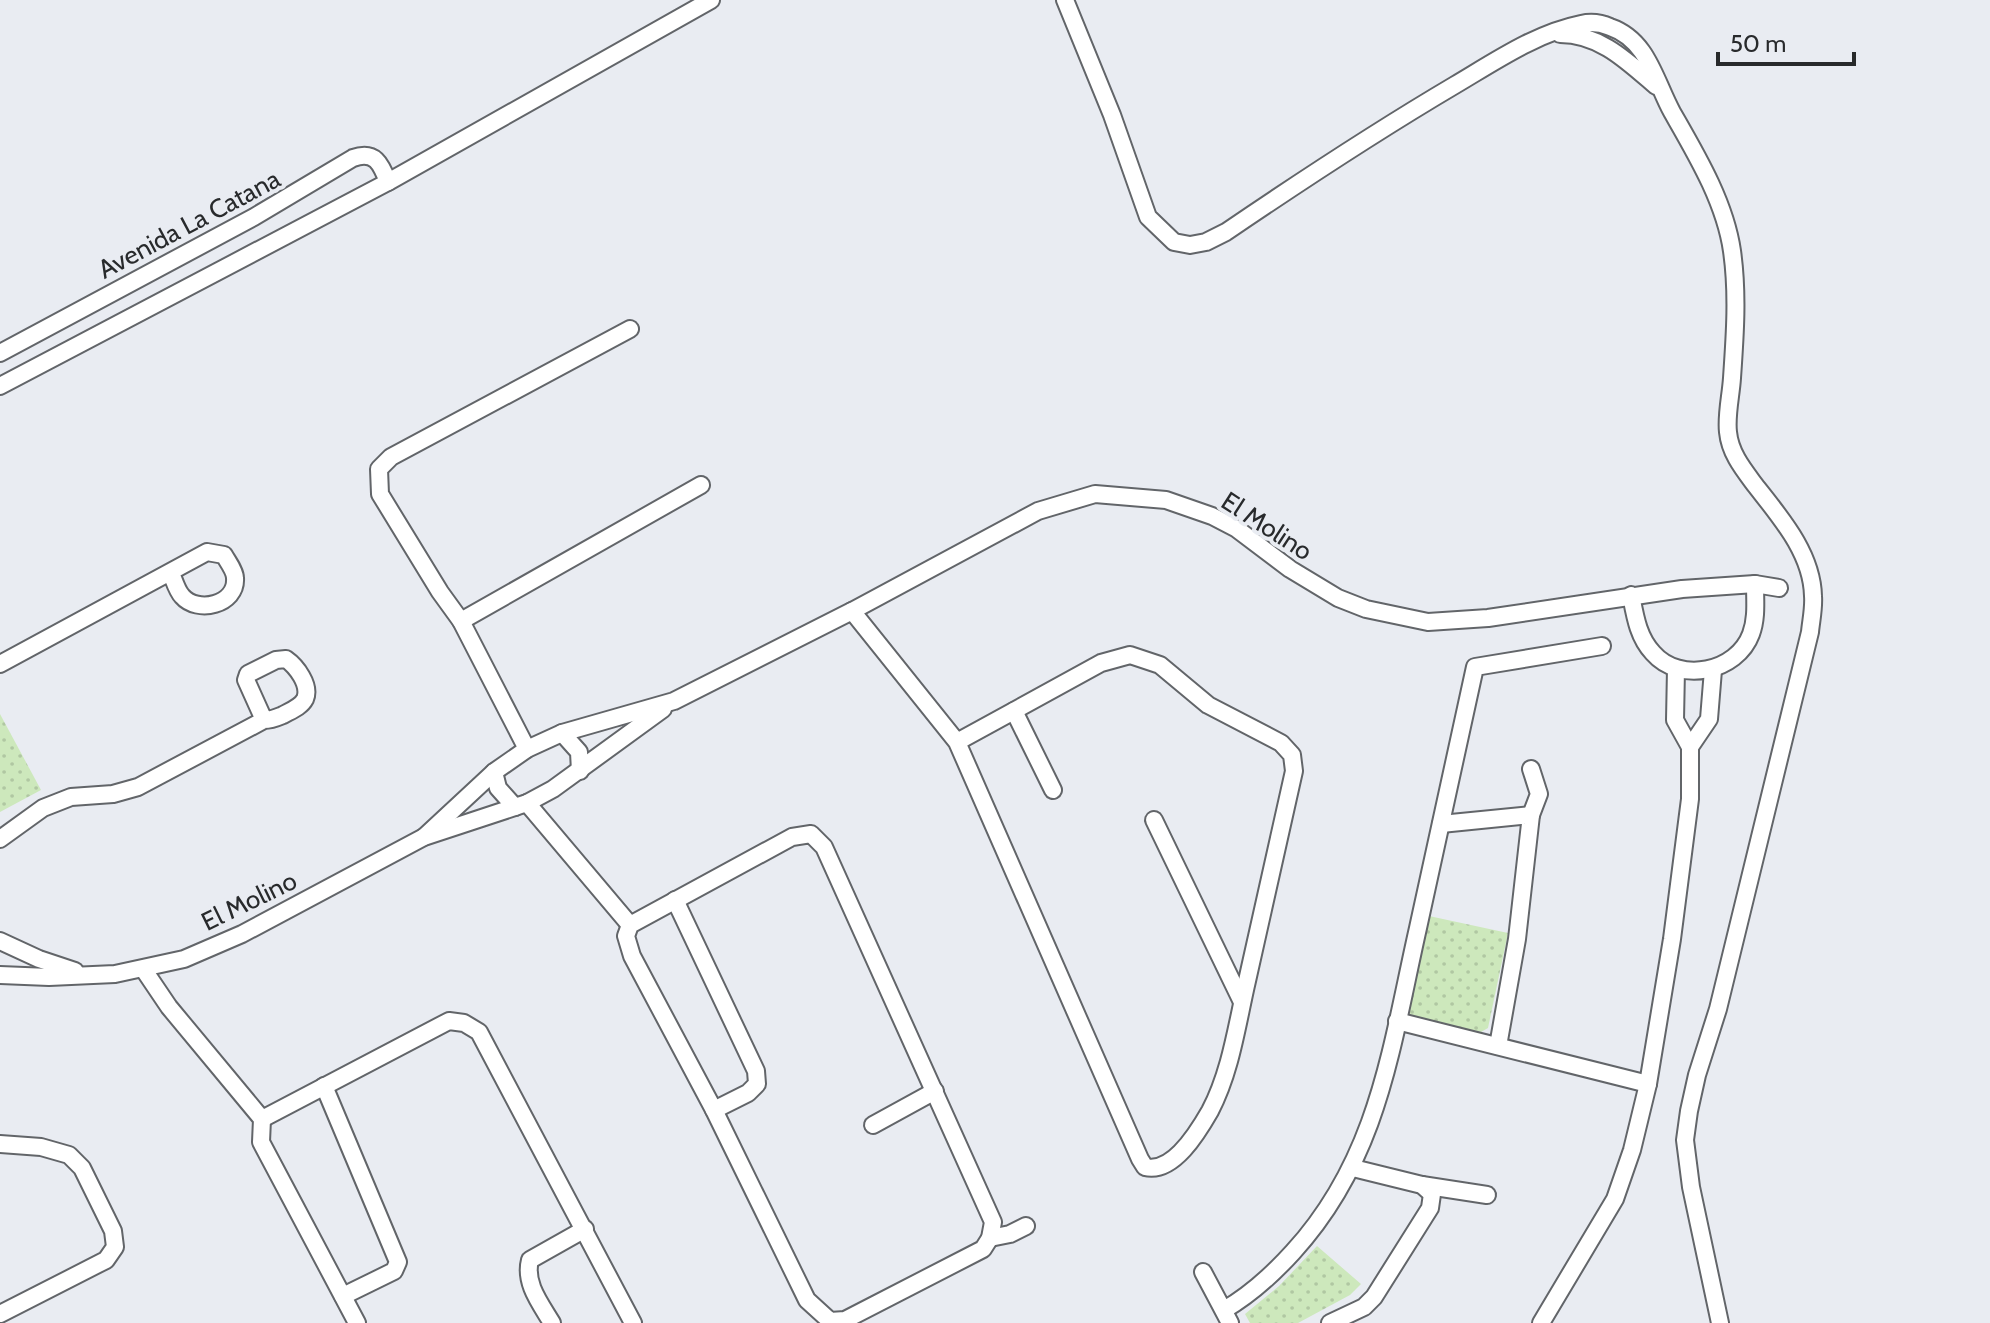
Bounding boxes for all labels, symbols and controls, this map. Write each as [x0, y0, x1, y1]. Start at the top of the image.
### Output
scale bar [1718, 16, 1854, 66]
text: 50 m [1730, 29, 1786, 58]
street label: Avenida La Catana [92, 162, 286, 285]
street label: El Molino [1216, 485, 1318, 567]
street label: El Molino [196, 864, 302, 938]

